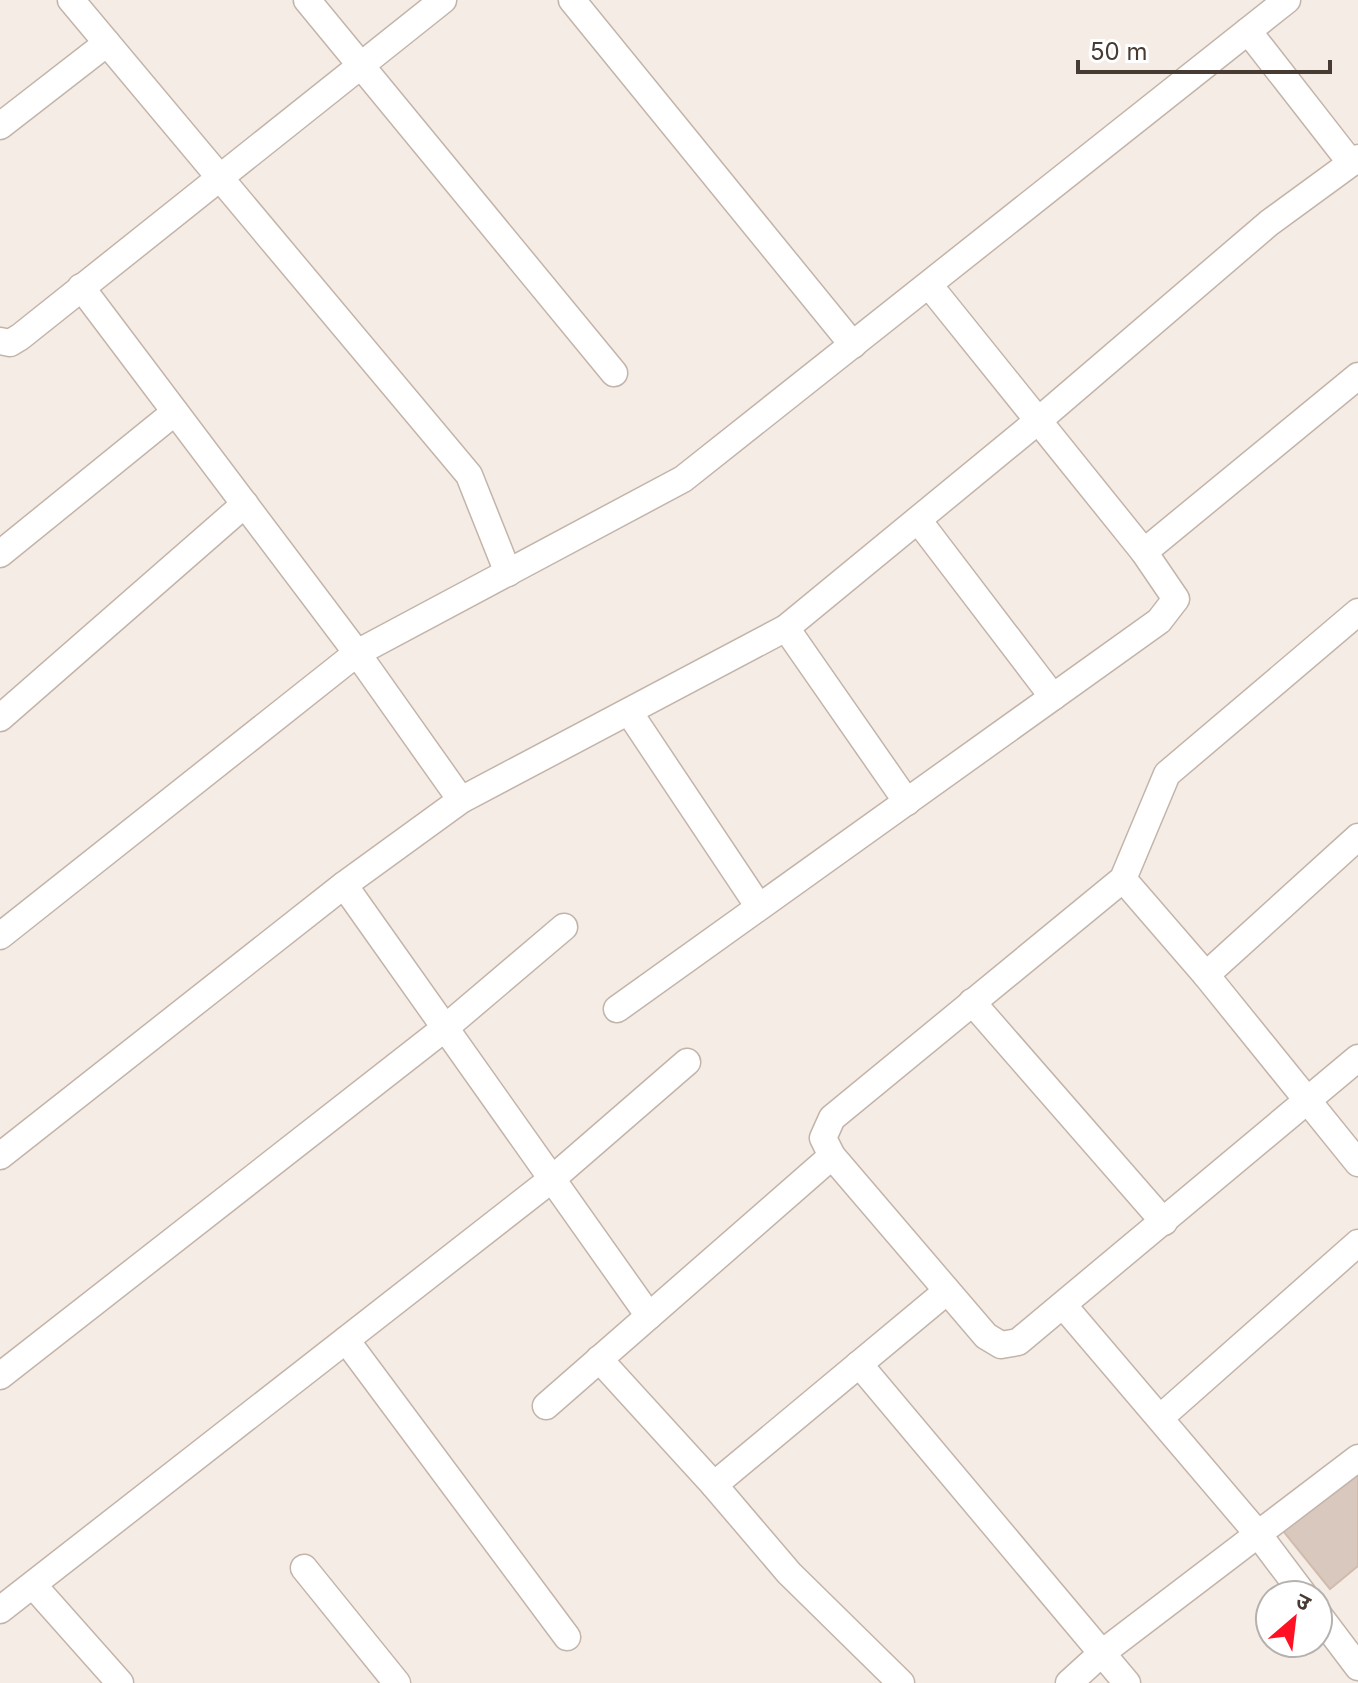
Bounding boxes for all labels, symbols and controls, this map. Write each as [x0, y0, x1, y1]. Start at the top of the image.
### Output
scale bar [1078, 24, 1330, 74]
text: 50 m [1090, 37, 1148, 66]
north arrow [1254, 1579, 1334, 1659]
text: उ [1292, 1587, 1316, 1616]

